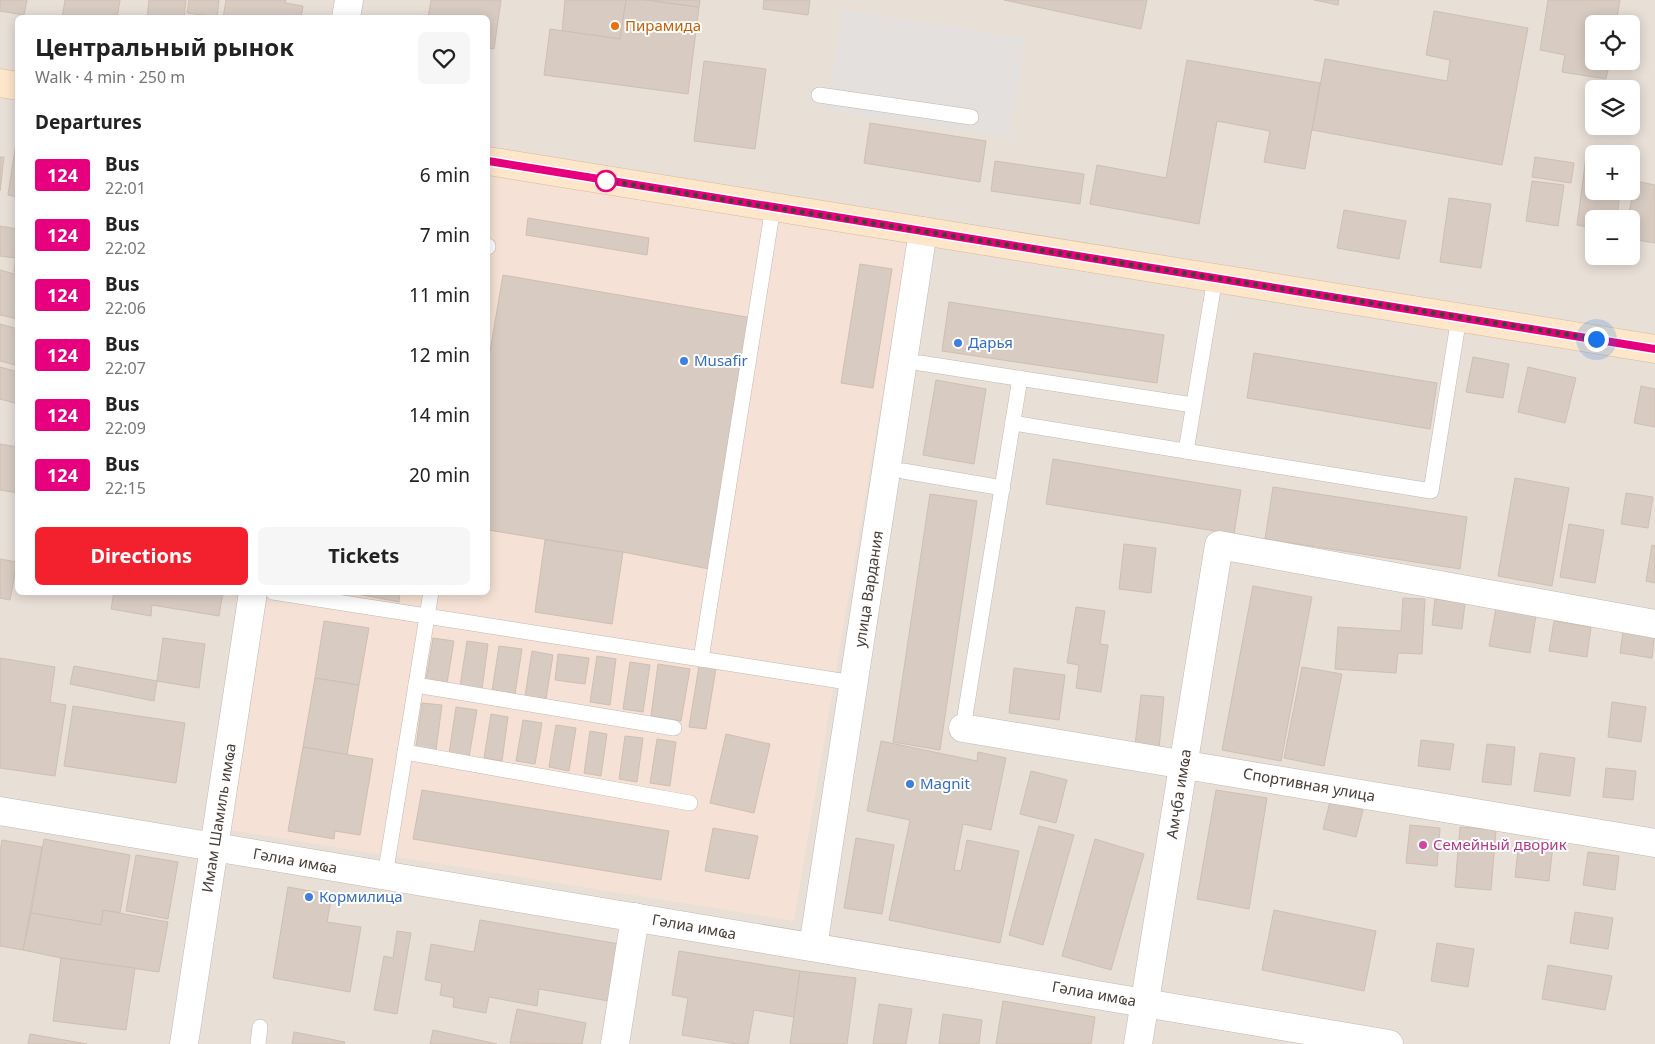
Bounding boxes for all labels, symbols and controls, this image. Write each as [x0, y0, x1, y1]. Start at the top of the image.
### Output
place label: Пирамида [625, 15, 701, 35]
map controls [1585, 15, 1640, 265]
button: locate [1585, 15, 1640, 70]
marker: Пирамида [609, 20, 621, 32]
text: Центральный рынок [35, 30, 294, 63]
button: heart [418, 32, 470, 84]
text: Walk · 4 min · 250 m [35, 66, 185, 88]
button: layers [1585, 80, 1640, 135]
text: Departures [35, 109, 142, 135]
button: + [1585, 145, 1640, 200]
text: Bus [105, 151, 140, 177]
text: 6 min [420, 162, 470, 188]
text: 124 [47, 163, 78, 187]
unlabelled marker [595, 170, 617, 192]
text: 22:01 [105, 177, 146, 199]
button: − [1585, 210, 1640, 265]
text: Bus [105, 211, 140, 237]
text: 7 min [420, 222, 470, 248]
text: 124 [47, 223, 78, 247]
text: 22:02 [105, 237, 146, 259]
text: Bus [105, 271, 140, 297]
text: 11 min [409, 282, 470, 308]
text: 124 [47, 283, 78, 307]
text: 22:06 [105, 297, 146, 319]
your location [1584, 327, 1609, 352]
text: Bus [105, 331, 140, 357]
place label: Дарья [968, 332, 1013, 352]
marker: Дарья [952, 337, 964, 349]
text: 12 min [409, 342, 470, 368]
text: 124 [47, 343, 78, 367]
place label: Musafir [694, 350, 748, 370]
marker: Musafir [678, 355, 690, 367]
text: 22:07 [105, 357, 146, 379]
text: Bus [105, 391, 140, 417]
text: 14 min [409, 402, 470, 428]
text: 124 [47, 403, 78, 427]
text: 22:09 [105, 417, 146, 439]
text: Bus [105, 451, 140, 477]
text: 20 min [409, 462, 470, 488]
text: 124 [47, 463, 78, 487]
text: 22:15 [105, 477, 146, 499]
button: Directions [35, 527, 248, 585]
button: Tickets [258, 527, 470, 585]
street label: улица Вардания [849, 529, 887, 649]
street label: Имам Шамиль имҩа [196, 742, 240, 894]
street label: Амҷба имҩа [1161, 748, 1195, 840]
street label: Спортивная улица [1241, 763, 1377, 805]
place label: Magnit [920, 773, 970, 793]
marker: Magnit [904, 778, 916, 790]
place label: Семейный дворик [1433, 834, 1567, 854]
marker: Семейный дворик [1417, 839, 1429, 851]
street label: Гәлиа имҩа [251, 843, 339, 877]
place label: Кормилица [319, 886, 403, 906]
marker: Кормилица [303, 891, 315, 903]
street label: Гәлиа имҩа [650, 909, 738, 943]
street label: Гәлиа имҩа [1050, 976, 1138, 1010]

